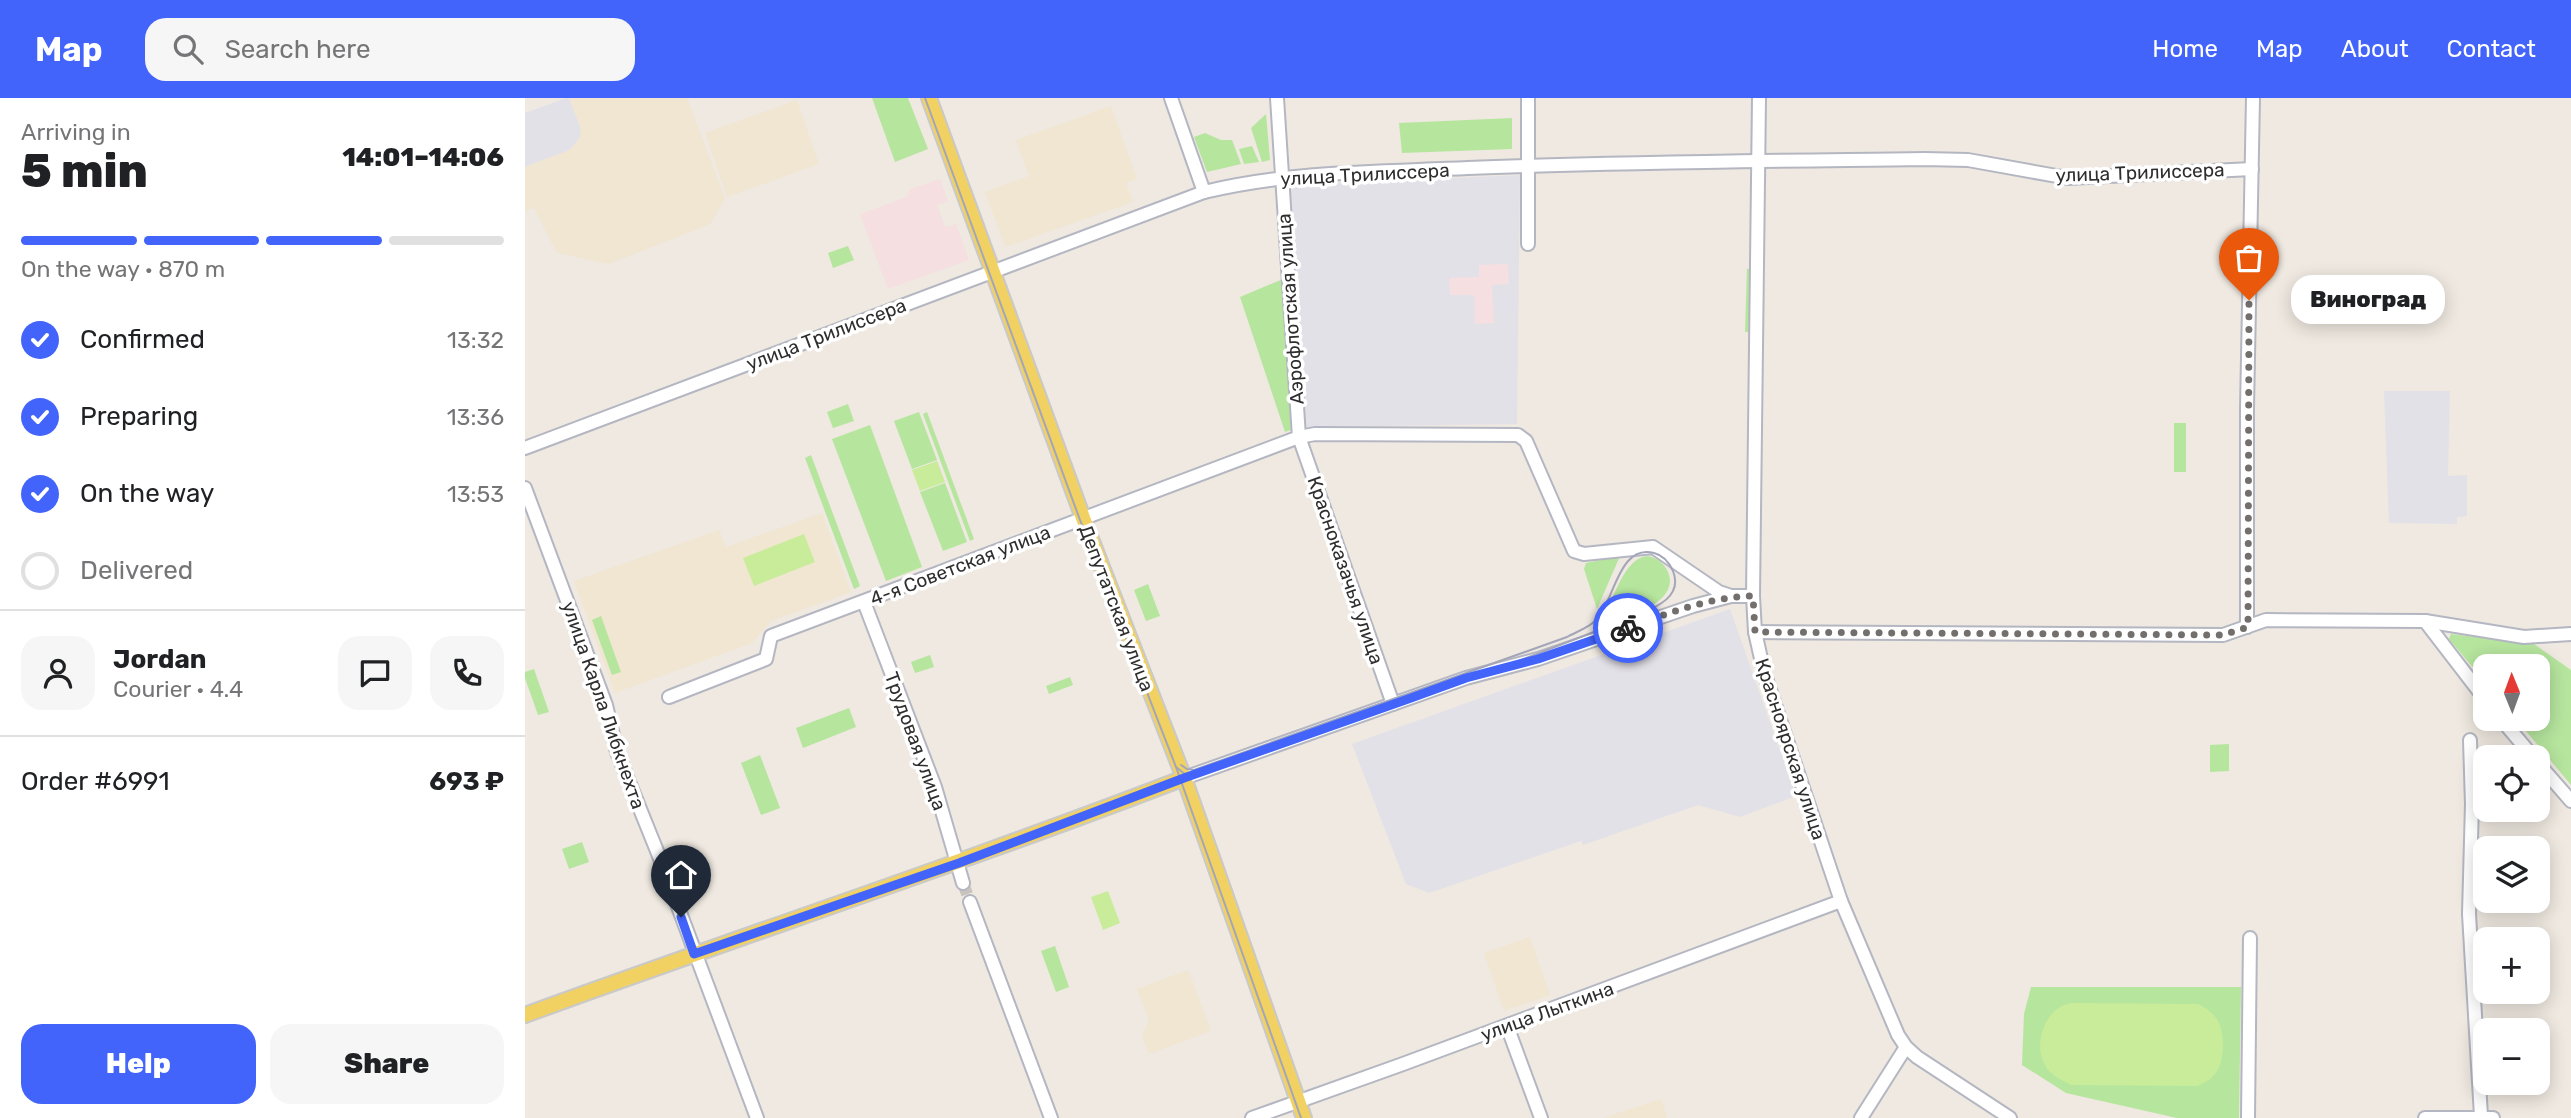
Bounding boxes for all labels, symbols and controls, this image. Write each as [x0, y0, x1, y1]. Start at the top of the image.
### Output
search box [145, 18, 635, 81]
text: Map [35, 30, 103, 69]
icon: search [169, 30, 207, 68]
text: Search here [225, 34, 370, 65]
text: Home [2152, 35, 2218, 63]
text: Map [2256, 35, 2303, 63]
text: About [2341, 35, 2409, 63]
text: Contact [2447, 35, 2536, 63]
text: Arriving in [21, 118, 131, 146]
text: 14:01–14:06 [342, 142, 504, 173]
text: 5 min [21, 144, 148, 199]
street label: улица Трилиссера [2055, 158, 2225, 187]
street label: улица Трилиссера [1280, 159, 1450, 190]
street label: Аэрофлотская улица [1272, 213, 1309, 405]
pin [2219, 228, 2279, 300]
icon: bag [2230, 239, 2268, 277]
text: On the way · 870 m [21, 255, 225, 283]
callout: Виноград [2291, 276, 2445, 325]
text: Виноград [2310, 285, 2426, 313]
street label: улица Трилиссера [743, 293, 909, 376]
icon: check [21, 321, 59, 359]
text: Confirmed [80, 324, 205, 355]
text: 13:32 [447, 326, 504, 354]
icon: check [21, 398, 59, 436]
text: Preparing [80, 401, 198, 432]
text: 13:36 [447, 403, 504, 431]
street label: Красноказачья улица [1303, 473, 1389, 667]
icon: check [21, 475, 59, 513]
text: On the way [80, 478, 214, 509]
text: 13:53 [447, 480, 504, 508]
street label: 4-я Советская улица [867, 520, 1054, 611]
street label: Депутатская улица [1074, 522, 1159, 695]
text: Delivered [80, 555, 193, 586]
courier [1593, 593, 1663, 663]
street label: улица Карла Либкнехта [557, 598, 650, 812]
icon: bike [1609, 609, 1647, 647]
button: person [21, 636, 95, 710]
button: chat [338, 636, 412, 710]
button: phone [430, 636, 504, 710]
text: Jordan [113, 644, 206, 675]
north arrow [2473, 654, 2550, 732]
map controls [2473, 654, 2550, 1095]
street label: Красноярская улица [1750, 656, 1831, 843]
street label: Трудовая улица [880, 669, 951, 813]
text: Courier · 4.4 [113, 675, 243, 703]
button: locate [2473, 745, 2550, 822]
text: Order #6991 [21, 766, 170, 797]
text: 693 ₽ [429, 766, 504, 797]
button: layers [2473, 836, 2550, 913]
pin [651, 845, 711, 917]
icon: home [662, 856, 700, 894]
button: + [2473, 927, 2550, 1004]
street label: улица Лыткина [1478, 977, 1617, 1046]
button: − [2473, 1018, 2550, 1095]
button: Help [21, 1024, 256, 1104]
button: Share [270, 1024, 504, 1104]

